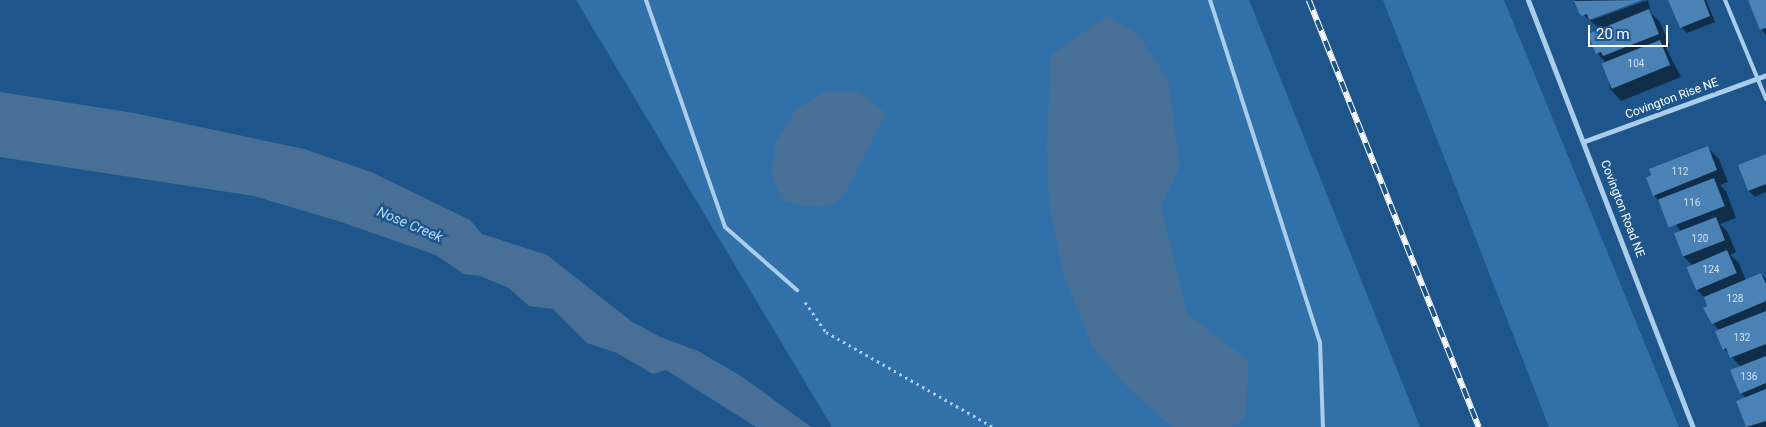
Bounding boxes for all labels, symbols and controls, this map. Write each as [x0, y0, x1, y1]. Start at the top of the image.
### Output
scale bar [1591, 15, 1671, 47]
text: 20 m [1596, 25, 1630, 43]
house number: 104 [1628, 58, 1644, 70]
street label: Covington Rise NE [1623, 75, 1721, 123]
street label: Covington Road NE [1597, 158, 1647, 260]
house number: 112 [1672, 166, 1688, 178]
house number: 116 [1684, 197, 1700, 209]
water label: Nose Creek [375, 203, 445, 245]
house number: 120 [1692, 233, 1708, 245]
house number: 124 [1703, 264, 1719, 276]
house number: 128 [1727, 293, 1743, 305]
house number: 132 [1734, 332, 1750, 344]
house number: 136 [1741, 371, 1757, 383]

